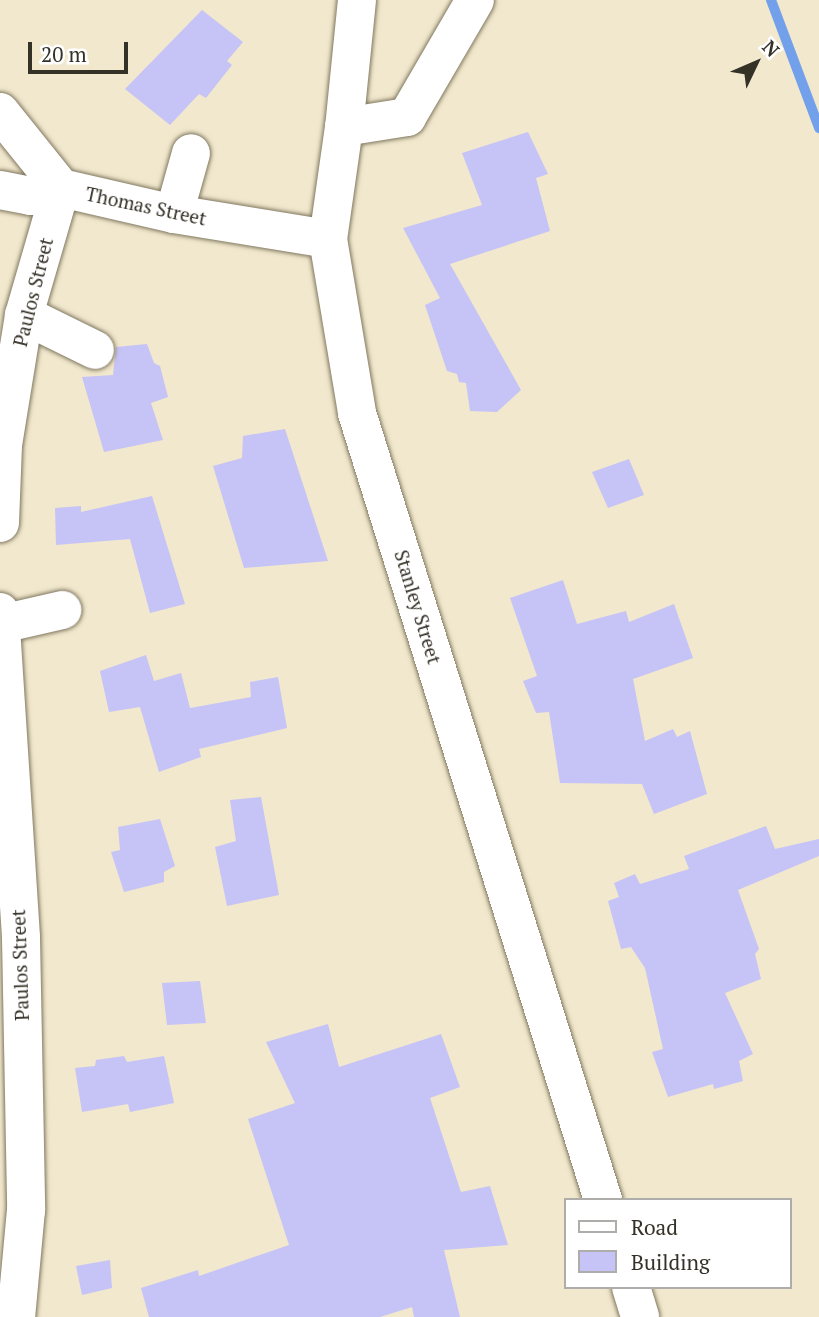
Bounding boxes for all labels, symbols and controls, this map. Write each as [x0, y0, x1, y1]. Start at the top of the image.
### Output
scale bar [32, 28, 131, 72]
north arrow [721, 28, 791, 98]
text: N [757, 34, 785, 62]
text: 20 m [41, 40, 87, 68]
street label: Thomas Street [83, 182, 209, 230]
street label: Paulos Street [8, 235, 58, 349]
street label: Stanley Street [390, 547, 446, 667]
street label: Paulos Street [7, 909, 33, 1021]
legend [564, 1198, 791, 1289]
text: Road [631, 1213, 678, 1241]
text: Building [631, 1248, 710, 1276]

